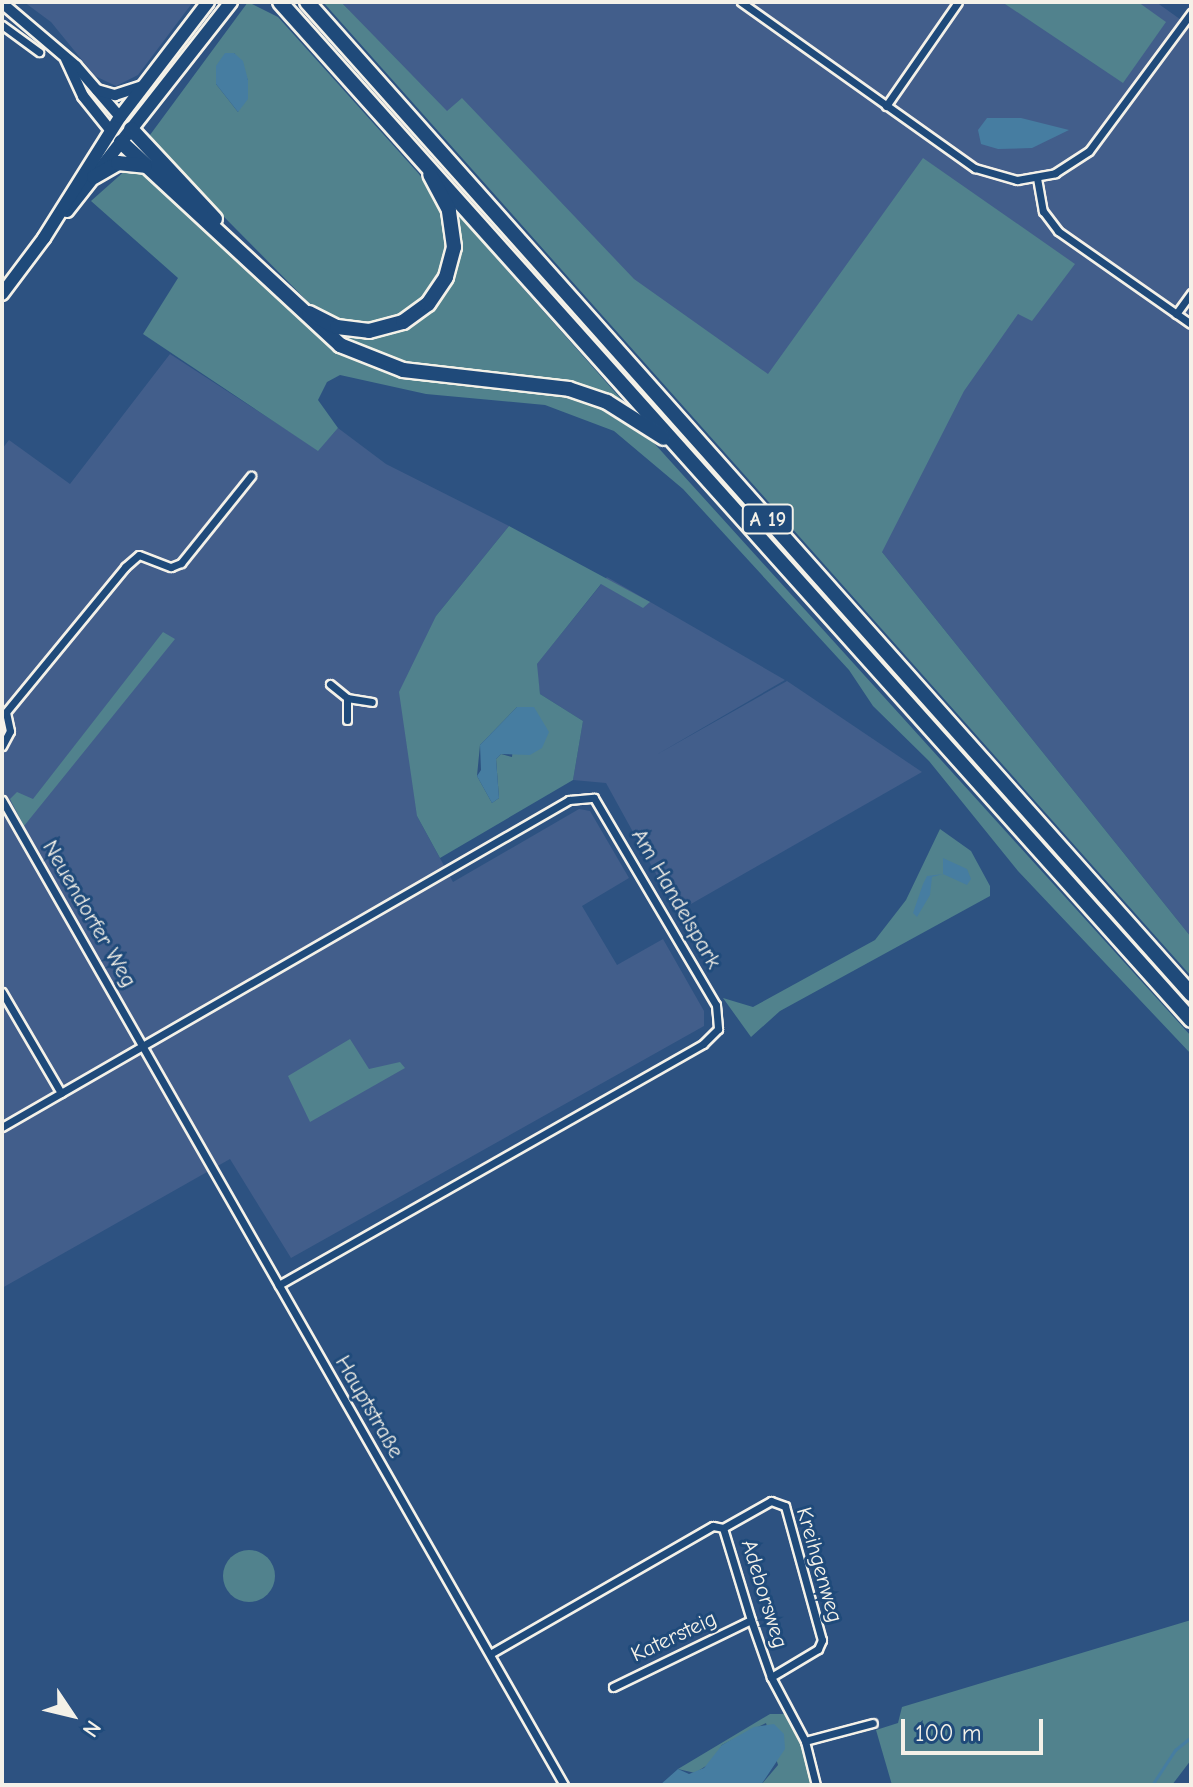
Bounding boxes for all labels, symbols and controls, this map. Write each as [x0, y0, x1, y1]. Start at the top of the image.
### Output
road number: A 19 [740, 503, 796, 535]
street label: Am Handelspark [625, 824, 727, 974]
street label: Neuendorfer Weg [36, 836, 142, 992]
street label: Hauptstraße [329, 1351, 409, 1463]
street label: Kreihgenweg [790, 1504, 848, 1626]
street label: Adeborsweg [735, 1536, 793, 1652]
street label: Katersteig [627, 1606, 721, 1668]
north arrow [32, 1675, 112, 1755]
scale bar [905, 1703, 1047, 1753]
text: N [77, 1715, 106, 1742]
text: 100 m [915, 1719, 982, 1747]

